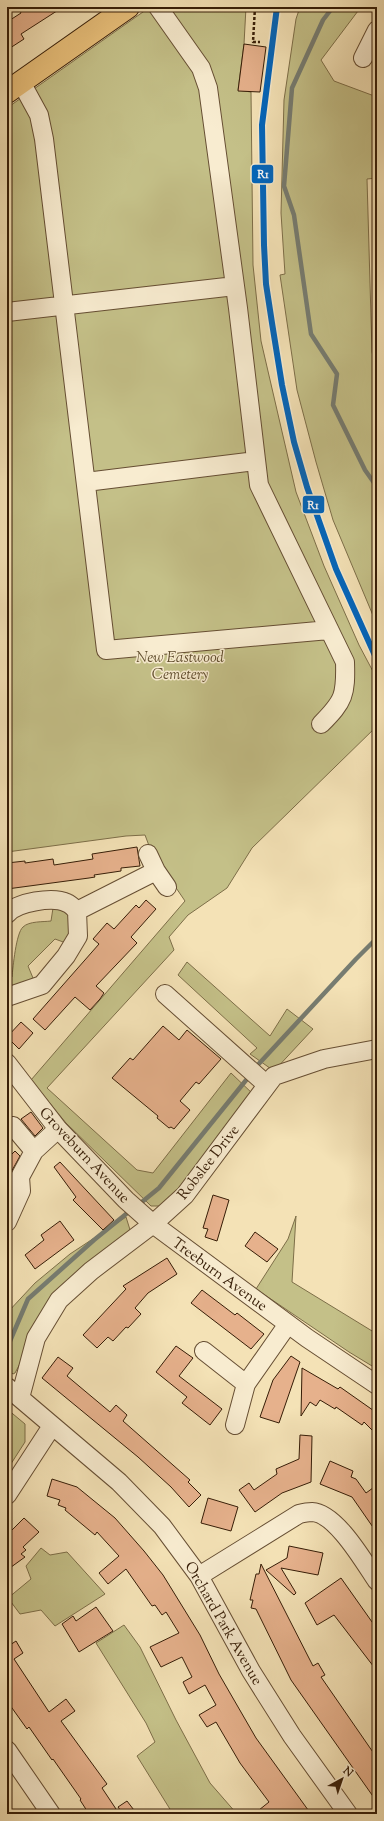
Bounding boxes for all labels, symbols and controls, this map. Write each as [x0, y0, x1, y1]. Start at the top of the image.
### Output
line badge: R1 [251, 164, 274, 184]
text: R1 [256, 167, 269, 183]
line badge: R1 [302, 495, 325, 514]
text: R1 [306, 498, 319, 514]
park label: New Eastwood Cemetery [136, 648, 225, 686]
street label: Groveburn Avenue [34, 1103, 134, 1209]
street label: Robslee Drive [173, 1121, 245, 1205]
street label: Treeburn Avenue [167, 1233, 271, 1317]
street label: Orchard Park Avenue [179, 1558, 267, 1690]
north arrow [322, 1759, 362, 1799]
text: N [339, 1763, 356, 1781]

